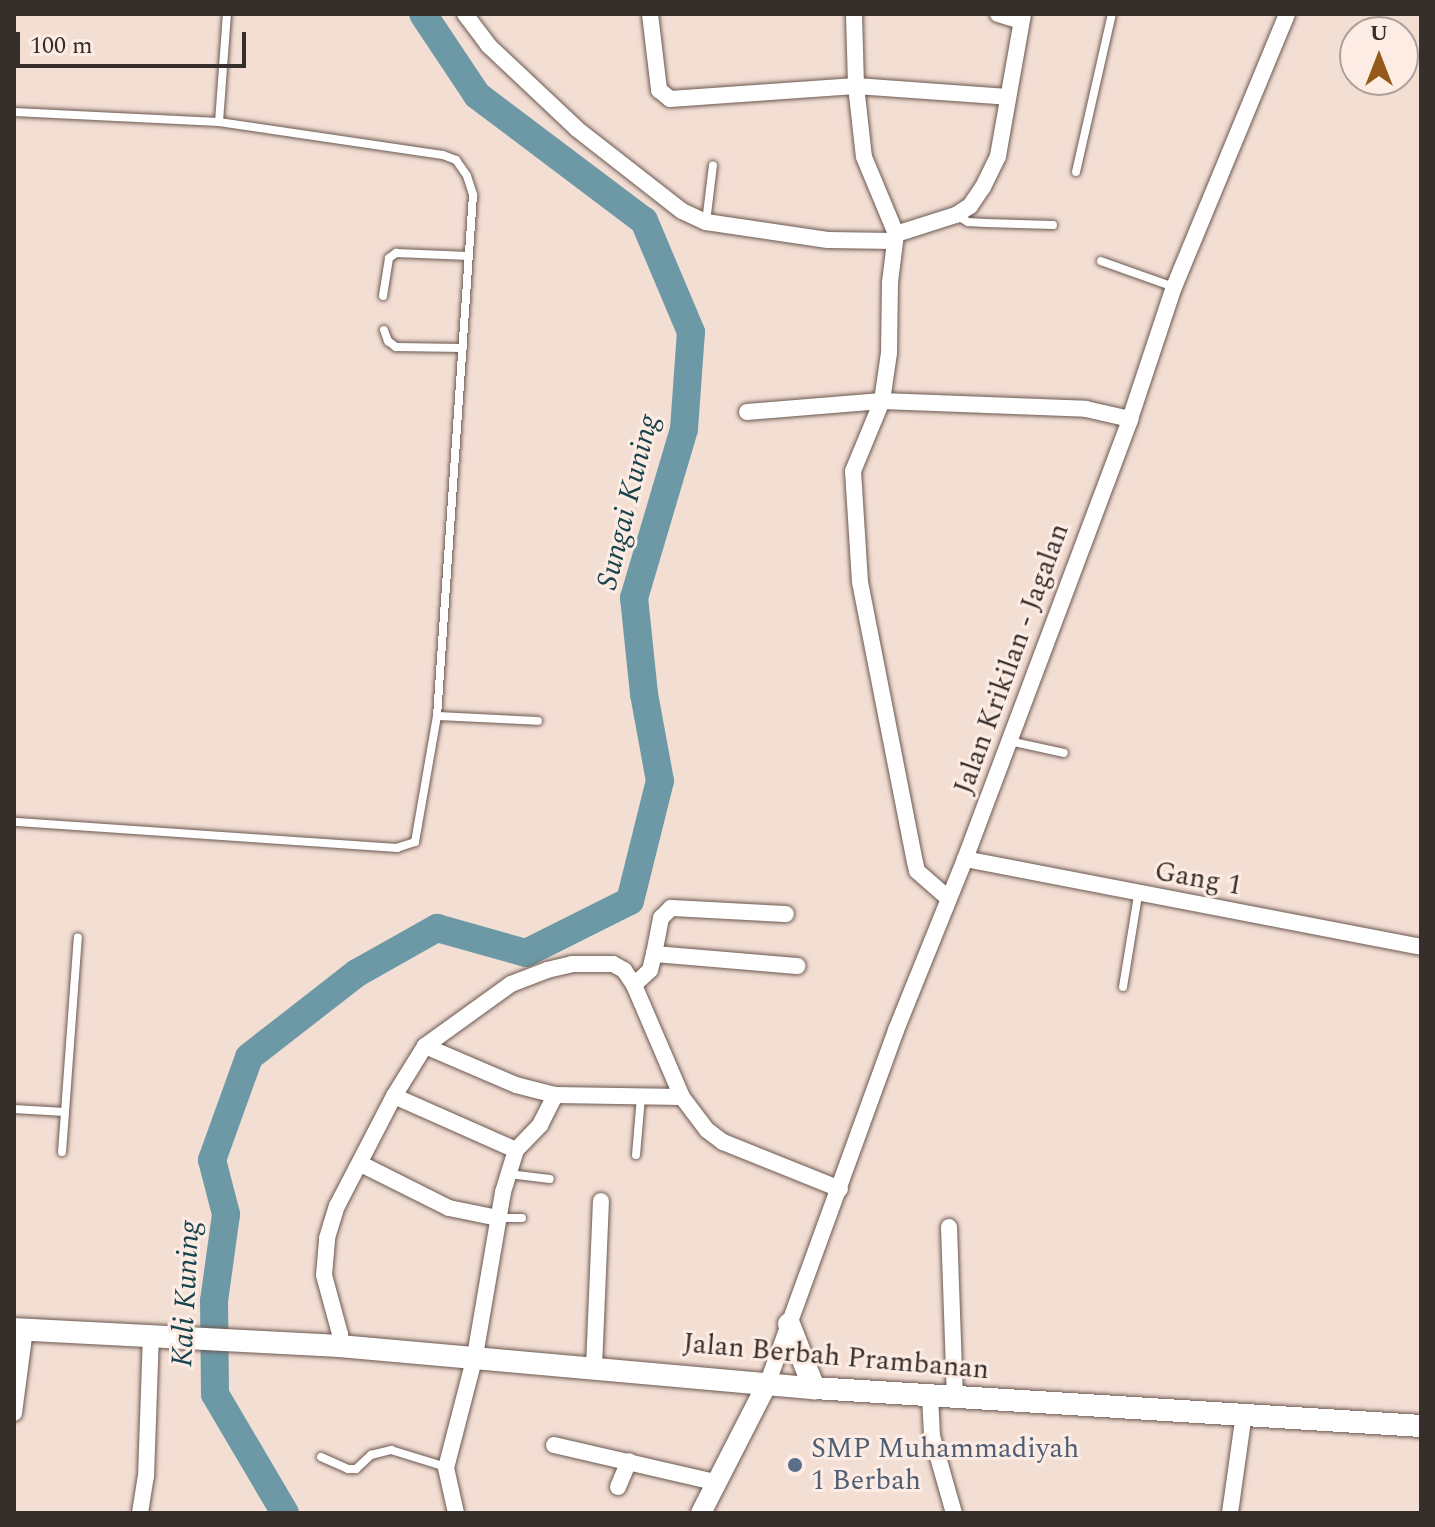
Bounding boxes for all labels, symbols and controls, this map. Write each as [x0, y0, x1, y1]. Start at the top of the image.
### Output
scale bar [20, 16, 250, 66]
north arrow [1339, 16, 1419, 96]
text: U [1370, 17, 1388, 50]
text: 100 m [30, 28, 93, 64]
water label: Sungai Kuning [589, 411, 667, 593]
street label: Jalan Krikilan - Jagalan [947, 519, 1077, 799]
street label: Gang 1 [1152, 855, 1244, 903]
water label: Kali Kuning [164, 1220, 208, 1368]
street label: Jalan Berbah Prambanan [682, 1327, 990, 1387]
place label: SMP Muhammadiyah 1 Berbah [811, 1432, 1079, 1498]
marker: SMP Muhammadiyah 1 Berbah [786, 1456, 804, 1474]

